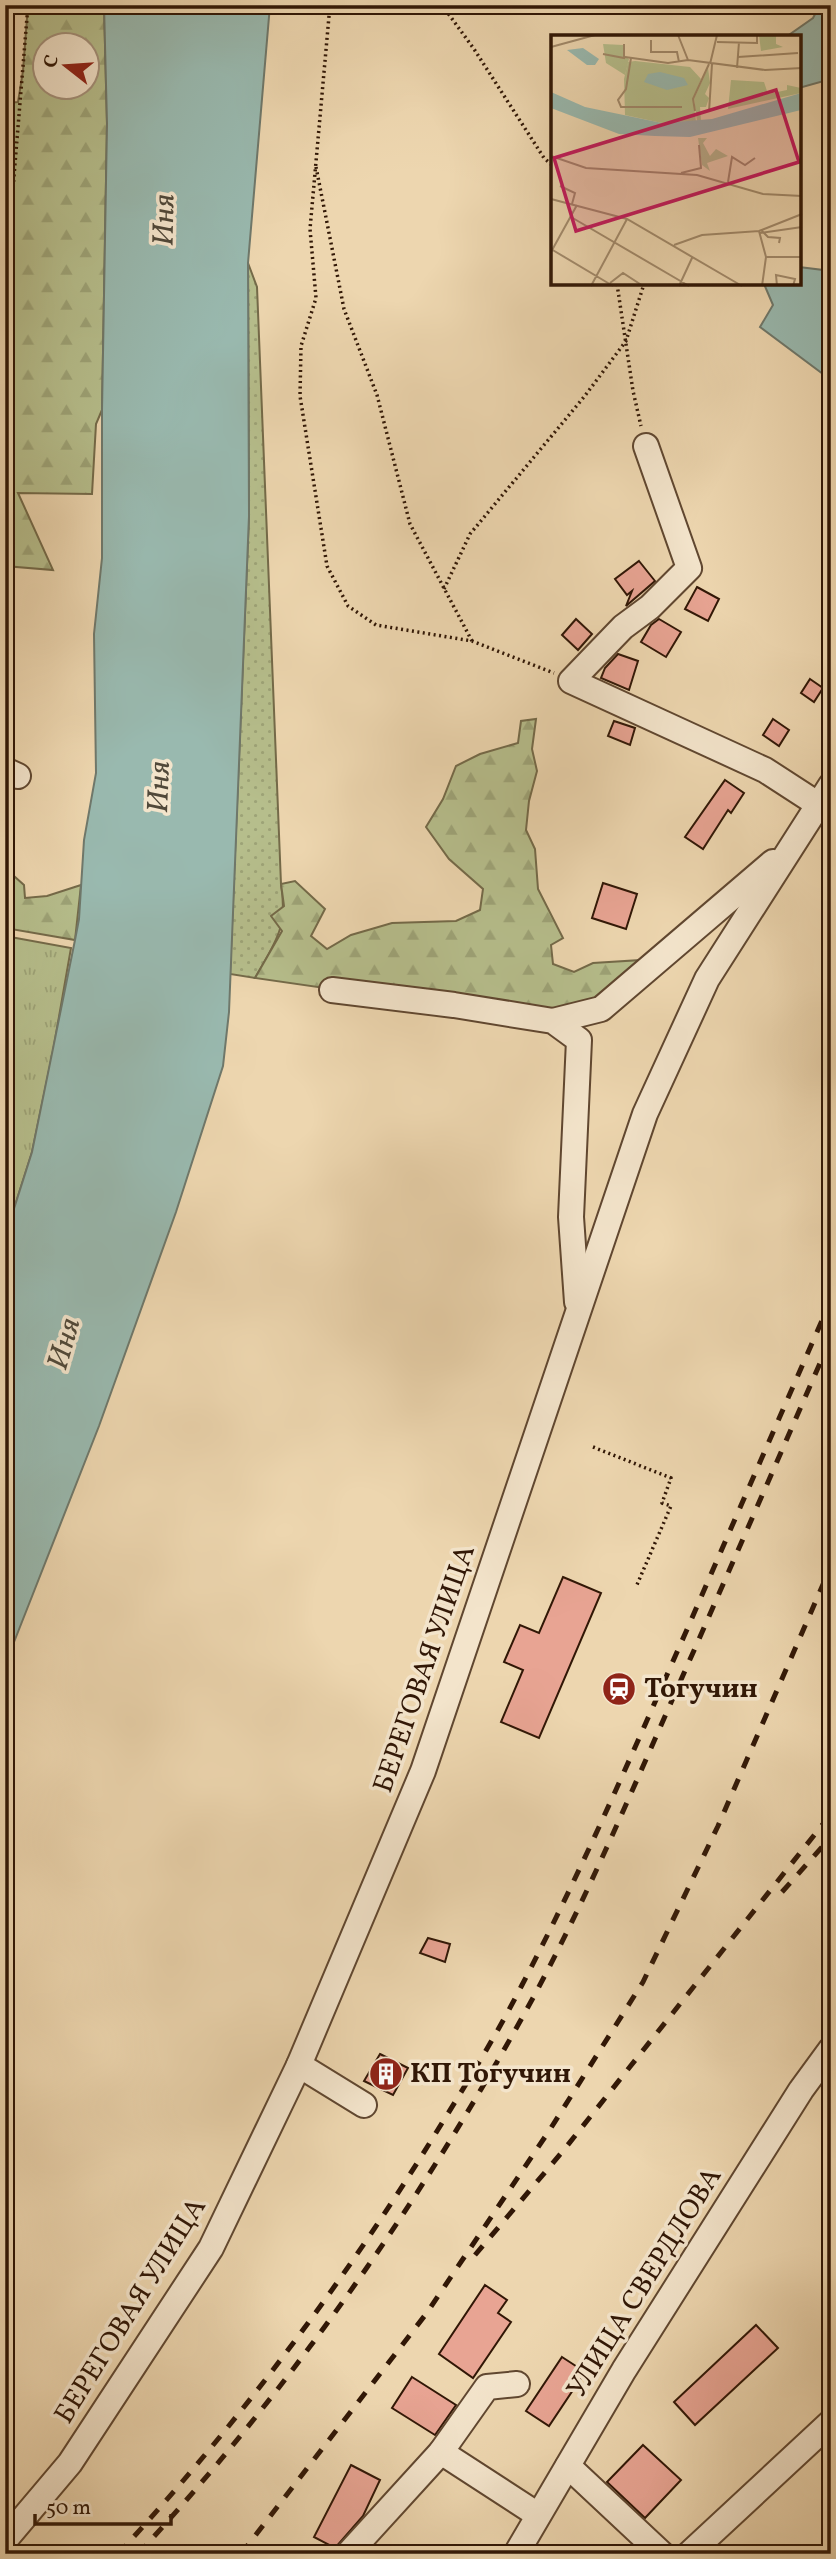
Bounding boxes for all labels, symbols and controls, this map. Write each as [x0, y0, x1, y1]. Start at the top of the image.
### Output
north arrow [32, 32, 102, 102]
inset map [551, 35, 801, 285]
text: С [37, 52, 66, 71]
water label: Иня [144, 194, 186, 246]
water label: Иня [138, 760, 182, 814]
water label: Иня [38, 1313, 92, 1375]
street label: БЕРЕГОВАЯ УЛИЦА [364, 1540, 486, 1798]
station icon: Тогучин [600, 1670, 638, 1708]
place label: Тогучин [644, 1670, 758, 1709]
building icon: КП Тогучин [367, 2055, 405, 2093]
place label: КП Тогучин [410, 2055, 571, 2094]
street label: УЛИЦА СВЕРДЛОВА [558, 2160, 732, 2406]
street label: БЕРЕГОВАЯ УЛИЦА [46, 2190, 217, 2432]
scale bar [35, 2482, 172, 2526]
text: 50 m [46, 2494, 91, 2523]

